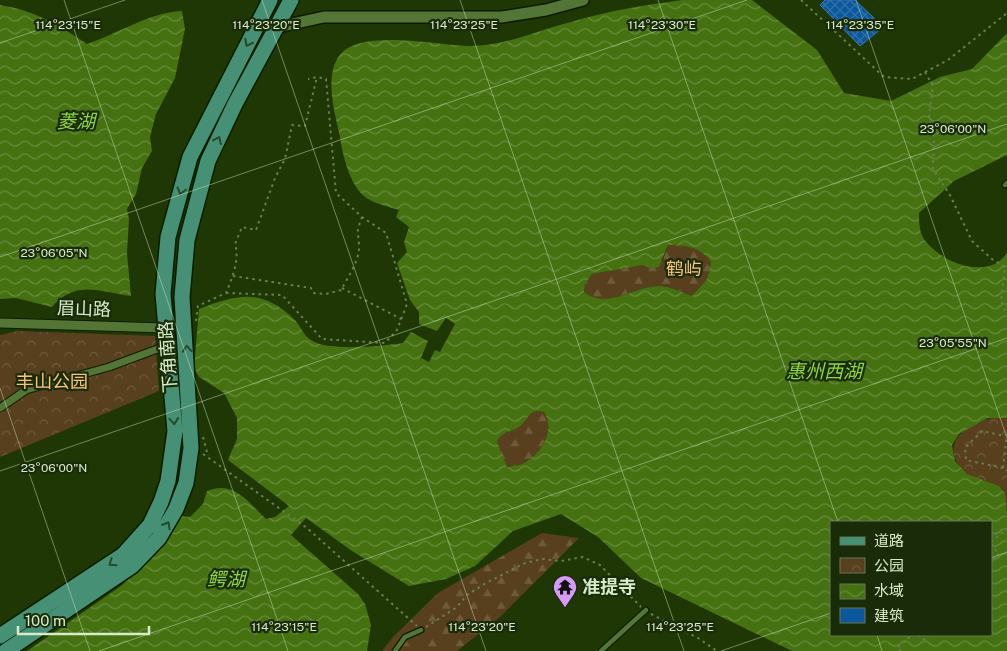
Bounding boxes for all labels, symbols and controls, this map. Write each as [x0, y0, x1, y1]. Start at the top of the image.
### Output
text: 114°23'15"E [35, 18, 101, 32]
text: 114°23'20"E [232, 18, 300, 32]
text: 114°23'25"E [430, 18, 498, 32]
text: 114°23'30"E [628, 18, 696, 32]
text: 114°23'35"E [826, 18, 894, 32]
one-way arrow [244, 38, 254, 47]
water label: 菱湖 [57, 110, 98, 132]
text: 23°06'00"N [920, 122, 986, 136]
one-way arrow [212, 136, 222, 145]
one-way arrow [176, 186, 186, 194]
text: 23°06'05"N [20, 246, 88, 260]
park label: 鹤屿 [666, 258, 702, 279]
street label: 眉山路 [57, 297, 111, 320]
street label: 下角南路 [155, 320, 180, 394]
text: 23°05'55"N [919, 336, 987, 350]
one-way arrow [181, 345, 192, 353]
water label: 惠州西湖 [786, 360, 865, 382]
park label: 丰山公园 [16, 371, 88, 392]
one-way arrow [169, 417, 180, 425]
text: 23°06'00"N [21, 461, 87, 475]
one-way arrow [160, 521, 170, 530]
legend [830, 521, 992, 636]
text: 道路 [874, 532, 904, 549]
one-way arrow [108, 557, 118, 566]
text: 公园 [874, 557, 904, 574]
water label: 鳄湖 [207, 568, 248, 590]
temple icon: 准提寺 [552, 574, 578, 608]
place label: 准提寺 [582, 576, 636, 597]
text: 水域 [874, 582, 904, 599]
scale bar [18, 604, 149, 636]
text: 建筑 [874, 607, 904, 624]
text: 100 m [25, 612, 66, 629]
text: 114°23'15"E [251, 620, 317, 634]
text: 114°23'20"E [448, 620, 516, 634]
text: 114°23'25"E [646, 620, 714, 634]

